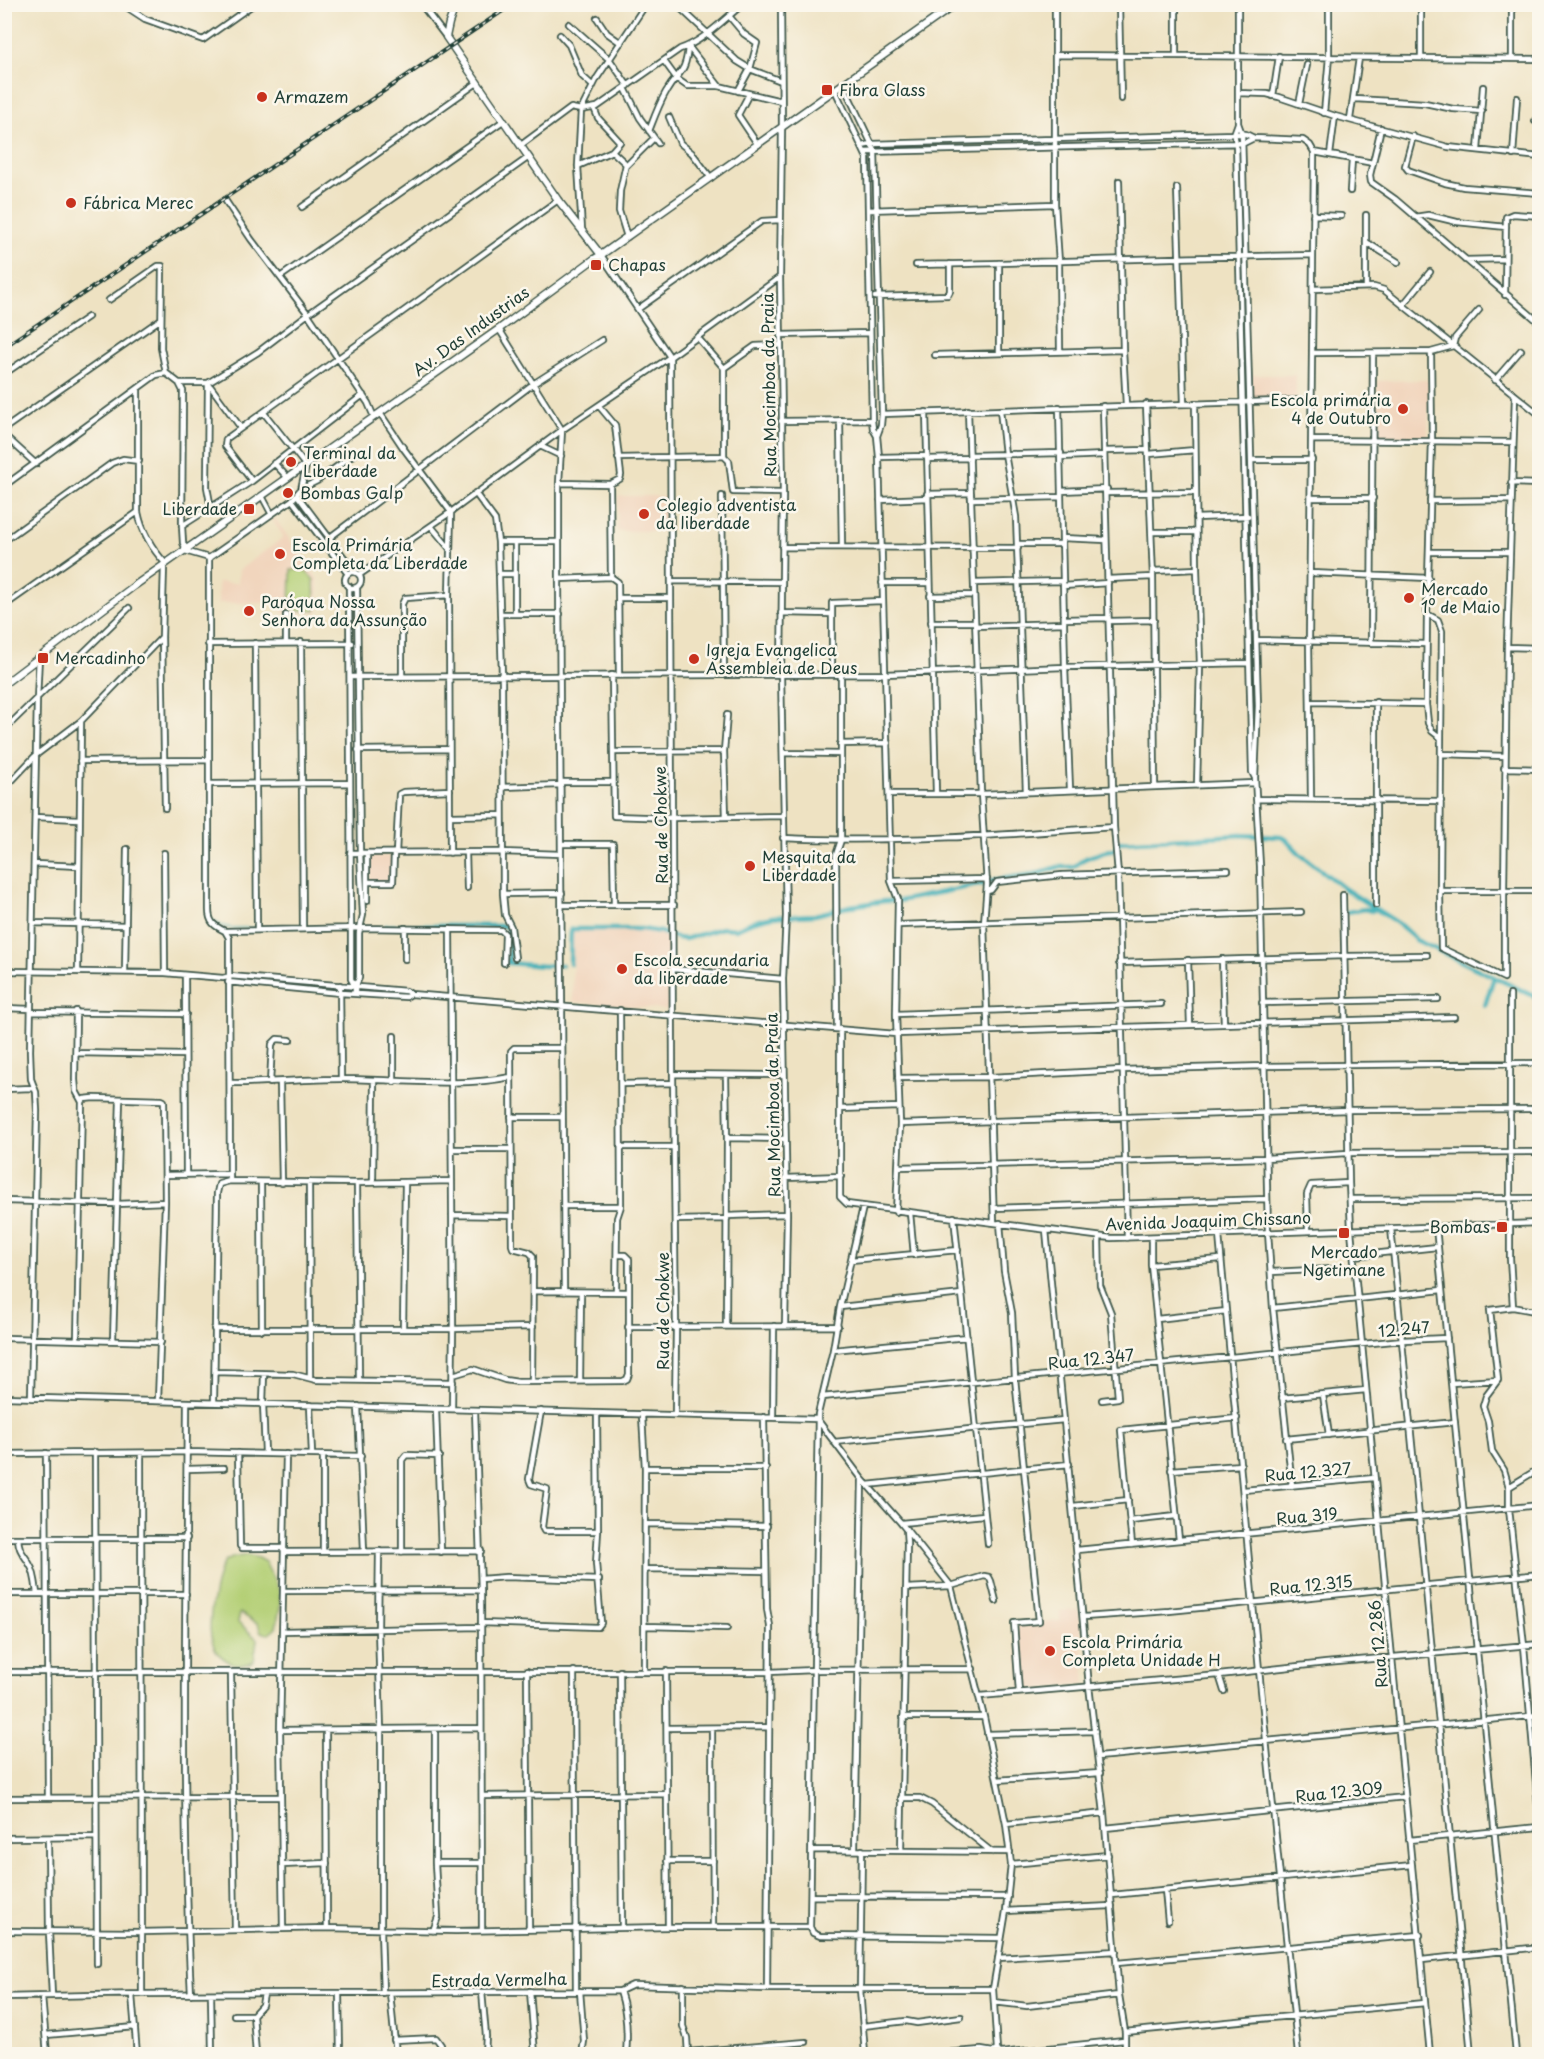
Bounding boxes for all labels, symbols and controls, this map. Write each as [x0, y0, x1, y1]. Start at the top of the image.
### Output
place label: Fibra Glass [839, 77, 925, 101]
marker: Fibra Glass [820, 83, 834, 97]
place label: Armazem [274, 84, 349, 108]
marker: Armazem [255, 90, 269, 104]
place label: Fábrica Merec [83, 190, 193, 214]
marker: Fábrica Merec [64, 196, 78, 210]
place label: Chapas [608, 252, 666, 276]
marker: Chapas [589, 258, 603, 272]
street label: Av. Das Industrias [407, 280, 534, 381]
street label: Rua Mocimboa da Praia [754, 293, 782, 477]
place label: Escola primária 4 de Outubro [1271, 387, 1391, 429]
marker: Escola primária 4 de Outubro [1396, 402, 1410, 416]
place label: Terminal da Liberdade [303, 440, 396, 482]
marker: Terminal da Liberdade [284, 455, 298, 469]
place label: Bombas Galp [300, 480, 403, 504]
marker: Bombas Galp [281, 486, 295, 500]
place label: Colegio adventista da liberdade [656, 492, 796, 534]
place label: Liberdade [162, 496, 237, 520]
marker: Liberdade [242, 502, 256, 516]
marker: Colegio adventista da liberdade [637, 507, 651, 521]
place label: Escola Primária Completa da Liberdade [292, 532, 468, 574]
marker: Escola Primária Completa da Liberdade [273, 547, 287, 561]
place label: Mercado 1º de Maio [1421, 576, 1500, 618]
place label: Paróqua Nossa Senhora da Assunção [261, 589, 427, 631]
marker: Mercado 1º de Maio [1402, 591, 1416, 605]
marker: Paróqua Nossa Senhora da Assunção [242, 604, 256, 618]
place label: Igreja Evangelica Assembleia de Deus [706, 637, 857, 679]
place label: Mercadinho [55, 645, 146, 669]
marker: Mercadinho [36, 651, 50, 665]
marker: Igreja Evangelica Assembleia de Deus [687, 652, 701, 666]
street label: Rua de Chokwe [647, 766, 673, 884]
place label: Mesquita da Liberdade [762, 844, 856, 886]
marker: Mesquita da Liberdade [743, 859, 757, 873]
place label: Escola secundaria da liberdade [634, 947, 769, 989]
marker: Escola secundaria da liberdade [615, 962, 629, 976]
street label: Rua Mocimboa da Praia [758, 1013, 786, 1197]
street label: Avenida Joaquim Chissano [1105, 1204, 1311, 1236]
place label: Bombas [1429, 1214, 1490, 1238]
marker: Bombas [1495, 1220, 1509, 1234]
marker: Mercado Ngetimane [1337, 1226, 1351, 1240]
place label: Mercado Ngetimane [1302, 1239, 1386, 1281]
street label: Rua de Chokwe [650, 1252, 674, 1370]
street label: 12.247 [1377, 1314, 1431, 1342]
street label: Rua 12.347 [1047, 1342, 1135, 1374]
street label: Rua 12.327 [1264, 1455, 1352, 1487]
street label: Rua 319 [1275, 1500, 1339, 1530]
street label: Rua 12.315 [1268, 1568, 1354, 1600]
street label: Rua 12.286 [1361, 1599, 1393, 1689]
place label: Escola Primária Completa Unidade H [1062, 1629, 1221, 1671]
marker: Escola Primária Completa Unidade H [1043, 1644, 1057, 1658]
street label: Rua 12.309 [1294, 1774, 1384, 1808]
street label: Estrada Vermelha [431, 1966, 567, 1992]

